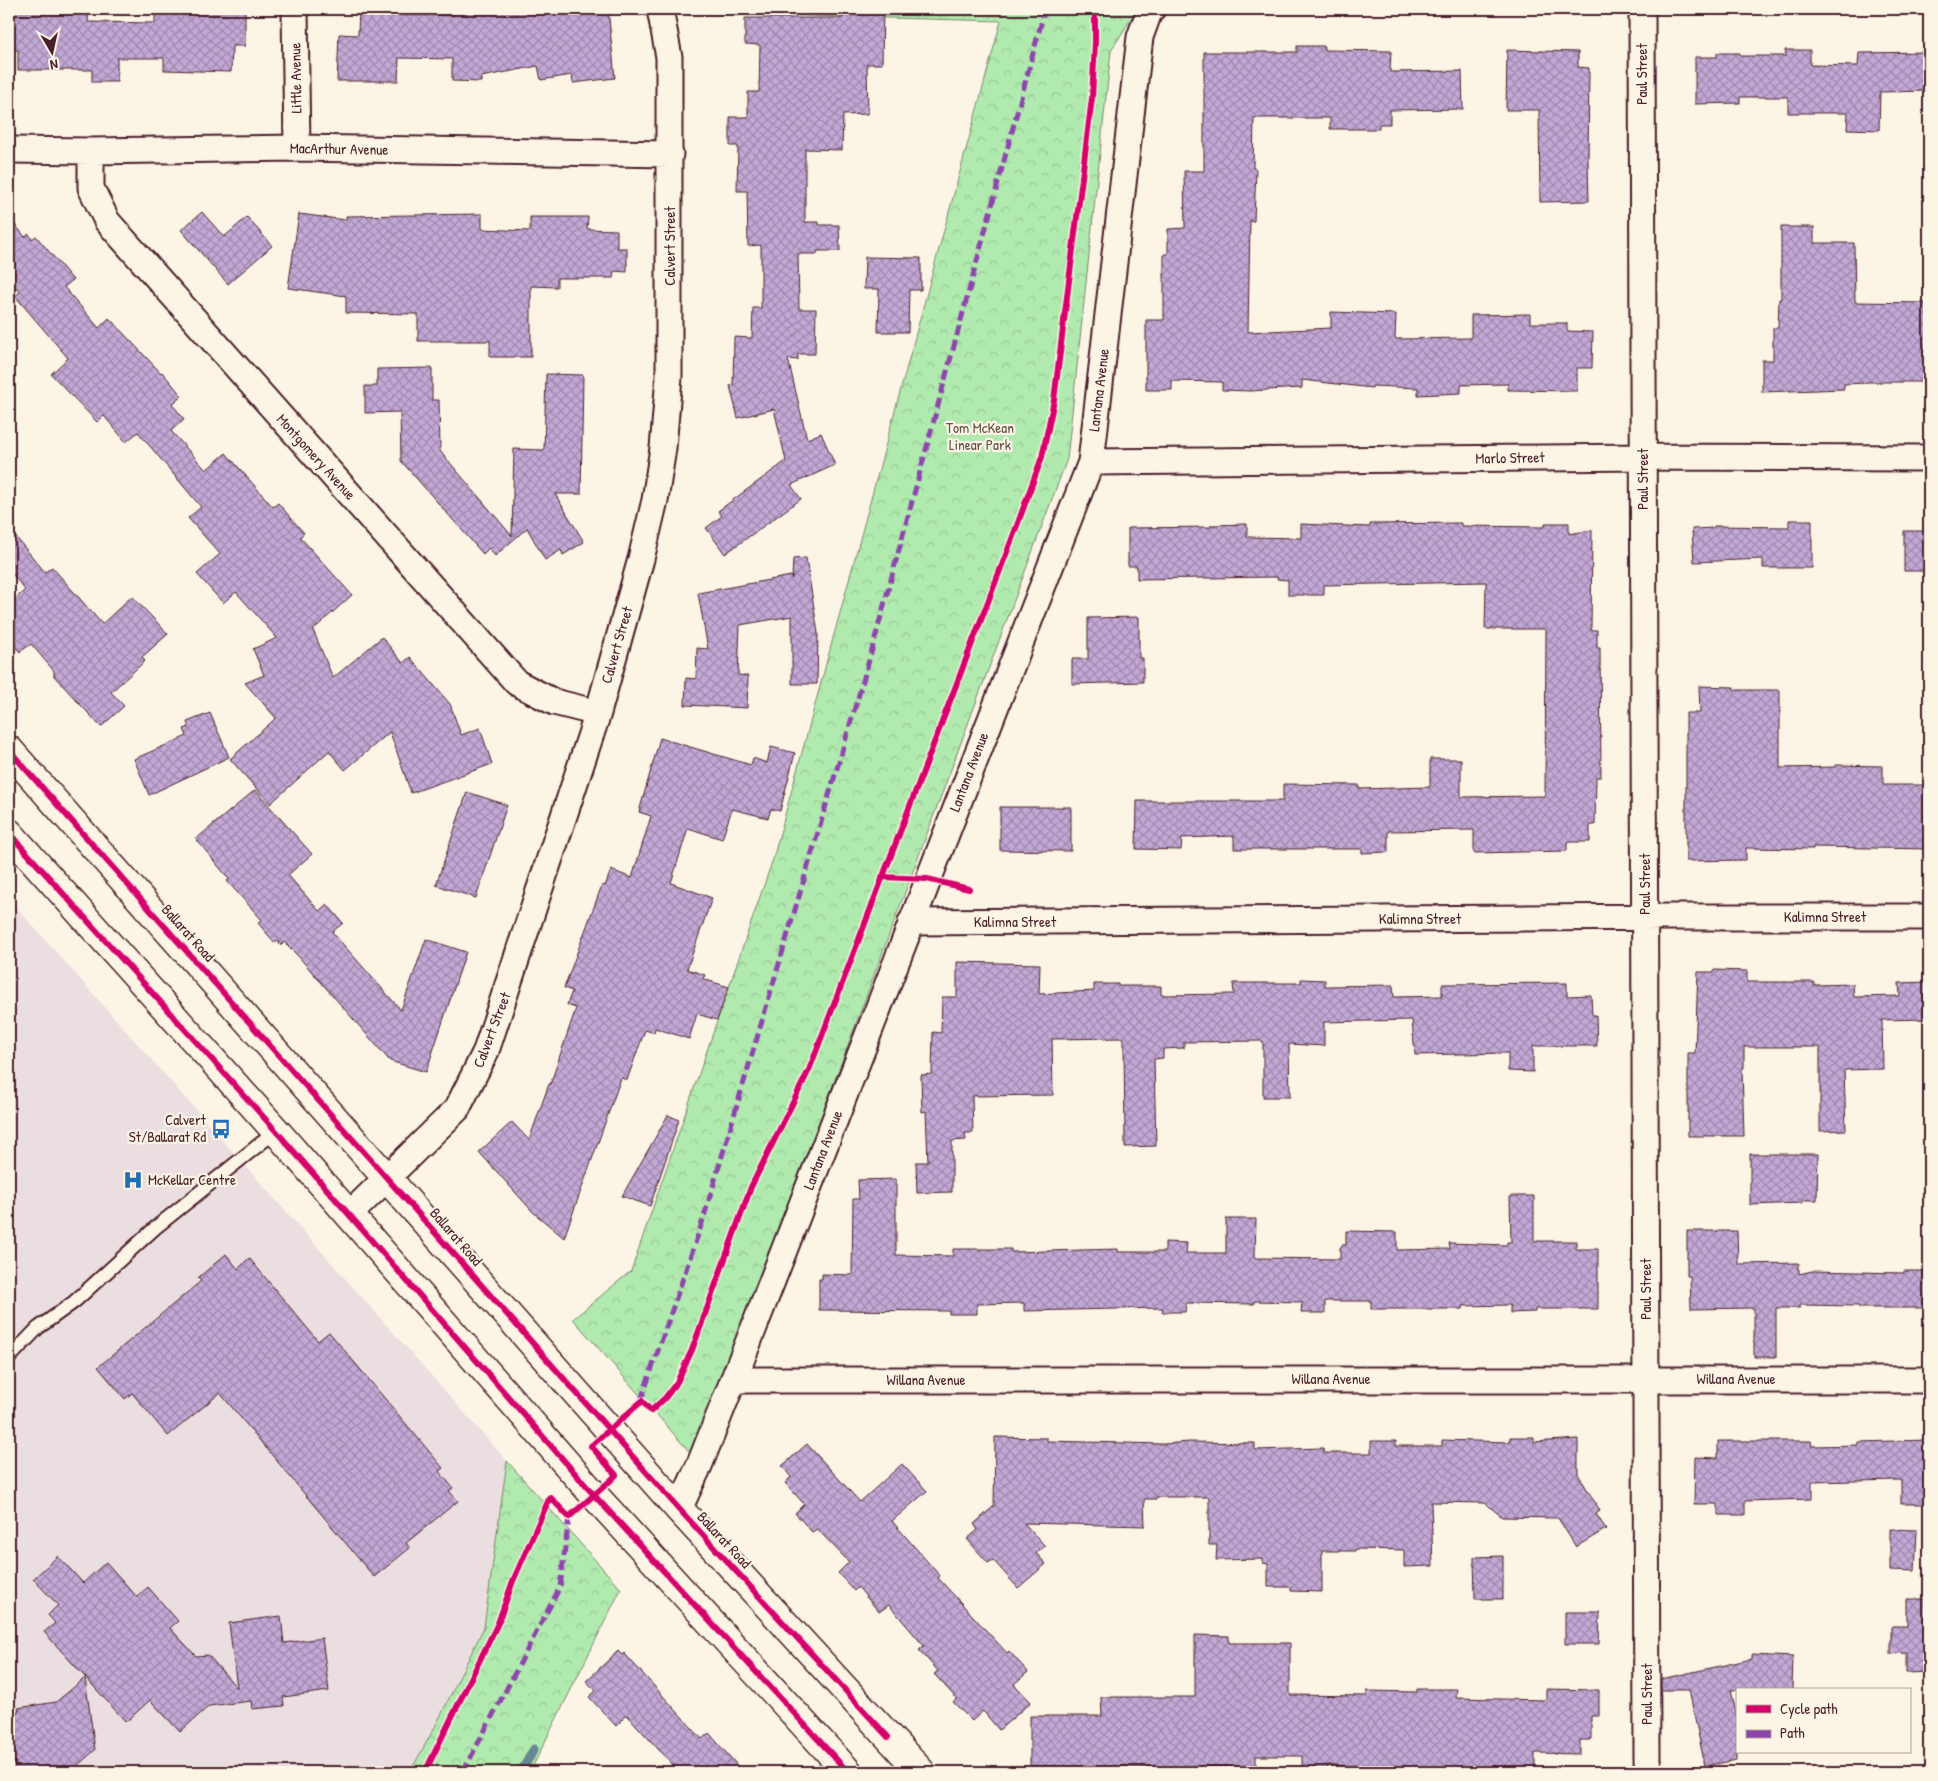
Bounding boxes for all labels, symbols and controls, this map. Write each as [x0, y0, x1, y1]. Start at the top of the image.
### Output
north arrow [28, 28, 78, 78]
street label: Little Avenue [284, 42, 307, 114]
street label: Paul Street [1631, 42, 1652, 105]
text: N [48, 55, 59, 75]
street label: MacArthur Avenue [290, 137, 388, 160]
street label: Calvert Street [659, 205, 680, 286]
street label: Lantana Avenue [1083, 347, 1114, 433]
street label: Montgomery Avenue [272, 409, 361, 504]
park label: Tom McKean Linear Park [946, 417, 1014, 455]
street label: Marlo Street [1475, 446, 1545, 469]
street label: Paul Street [1632, 447, 1653, 510]
street label: Calvert Street [595, 603, 638, 686]
street label: Lantana Avenue [944, 729, 993, 815]
street label: Paul Street [1634, 852, 1655, 915]
street label: Ballarat Road [157, 899, 220, 966]
street label: Kalimna Street [1784, 906, 1867, 927]
street label: Kalimna Street [1379, 908, 1462, 929]
street label: Kalimna Street [974, 911, 1057, 932]
street label: Calvert Street [468, 988, 516, 1071]
street label: Lantana Avenue [798, 1107, 847, 1193]
place label: Calvert St/Ballarat Rd [129, 1109, 207, 1147]
bus stop icon: Calvert St/Ballarat Rd [210, 1118, 232, 1140]
hospital icon: McKellar Centre [122, 1169, 144, 1191]
place label: McKellar Centre [148, 1169, 236, 1190]
street label: Ballarat Road [425, 1203, 488, 1270]
street label: Paul Street [1635, 1257, 1656, 1320]
street label: Willana Avenue [1291, 1368, 1371, 1389]
street label: Willana Avenue [1696, 1368, 1776, 1389]
street label: Willana Avenue [886, 1369, 966, 1390]
street label: Ballarat Road [693, 1507, 756, 1573]
street label: Paul Street [1636, 1662, 1657, 1725]
legend [1736, 1688, 1910, 1754]
text: Cycle path [1780, 1698, 1838, 1719]
text: Path [1780, 1722, 1805, 1743]

